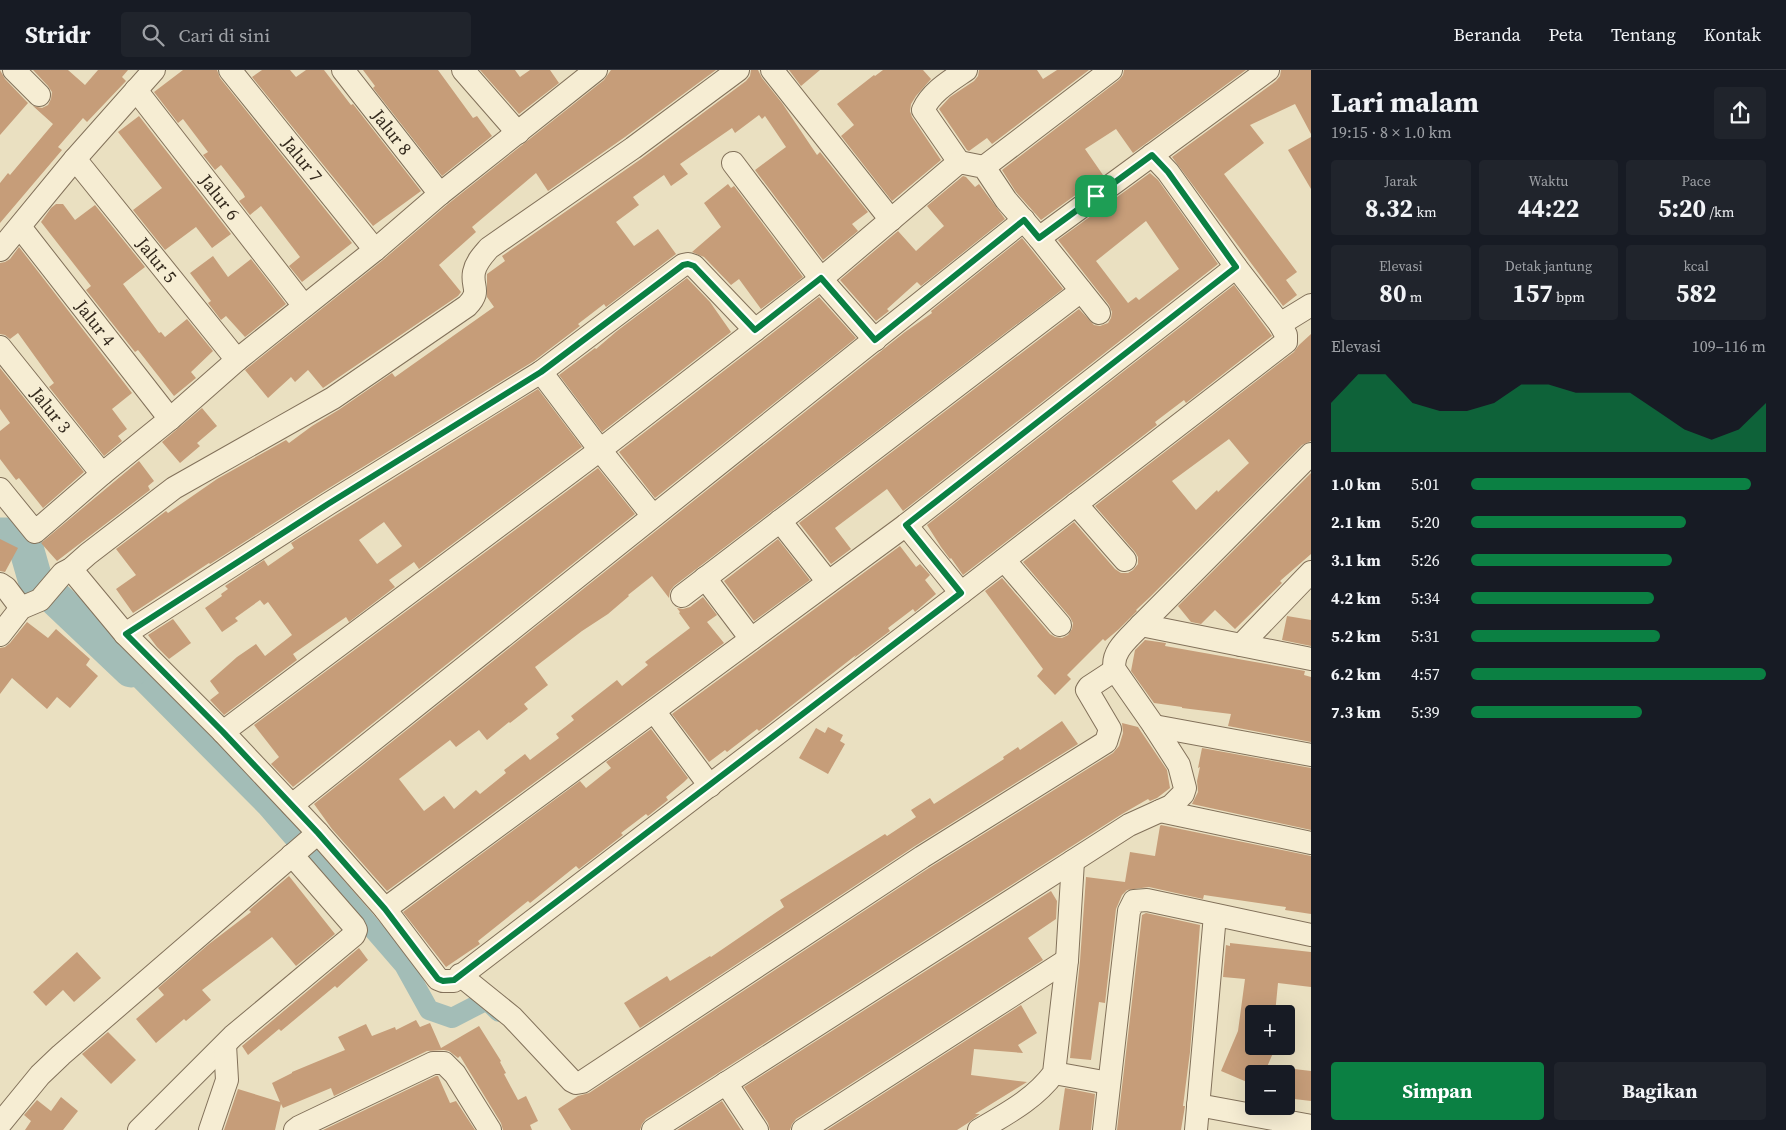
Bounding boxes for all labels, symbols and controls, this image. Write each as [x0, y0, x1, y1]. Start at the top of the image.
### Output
search box [121, 12, 471, 57]
text: Stridr [25, 18, 91, 51]
icon: search [139, 21, 167, 49]
text: Cari di sini [179, 22, 270, 48]
text: Beranda [1453, 22, 1521, 47]
text: Peta [1549, 22, 1583, 47]
text: Tentang [1611, 22, 1676, 47]
text: Kontak [1704, 22, 1761, 47]
text: Lari malam [1331, 83, 1479, 121]
button: share [1714, 87, 1766, 139]
street label: Jalur 8 [366, 103, 418, 160]
text: 19:15 · 8 × 1.0 km [1331, 121, 1452, 143]
street label: Jalur 7 [276, 130, 329, 187]
street label: Jalur 6 [193, 168, 246, 225]
text: Jarak [1385, 171, 1417, 191]
text: Waktu [1529, 171, 1568, 191]
text: Pace [1681, 171, 1711, 191]
pin [1075, 175, 1117, 217]
icon: arrive [1082, 182, 1110, 210]
text: 8.32 [1365, 191, 1413, 225]
text: 44:22 [1518, 191, 1579, 225]
text: 5:20 [1658, 191, 1706, 225]
text: km [1413, 202, 1437, 222]
text: /km [1706, 202, 1734, 222]
street label: Jalur 5 [130, 231, 183, 288]
text: Elevasi [1379, 256, 1423, 276]
text: Detak jantung [1505, 256, 1592, 276]
text: kcal [1683, 256, 1709, 276]
text: 80 [1379, 276, 1406, 310]
text: 157 [1512, 276, 1553, 310]
text: 582 [1676, 276, 1716, 310]
text: m [1406, 287, 1422, 307]
text: bpm [1553, 287, 1585, 307]
street label: Jalur 4 [69, 294, 121, 351]
text: Elevasi [1331, 335, 1381, 357]
text: 109–116 m [1692, 335, 1766, 357]
street label: Jalur 3 [24, 381, 77, 438]
text: 1.0 km [1331, 473, 1381, 495]
text: 5:01 [1411, 473, 1440, 495]
text: 2.1 km [1331, 511, 1381, 533]
text: 5:20 [1411, 511, 1440, 533]
text: 3.1 km [1331, 549, 1381, 571]
text: 5:26 [1411, 549, 1440, 571]
text: 4.2 km [1331, 587, 1381, 609]
text: 5:34 [1411, 587, 1440, 609]
text: 5.2 km [1331, 625, 1381, 647]
text: 5:31 [1411, 625, 1440, 647]
text: 6.2 km [1331, 663, 1381, 685]
text: 4:57 [1411, 663, 1440, 685]
text: 7.3 km [1331, 701, 1381, 723]
text: 5:39 [1411, 701, 1440, 723]
map controls [1245, 1005, 1295, 1115]
button: + [1245, 1005, 1295, 1055]
button: Simpan [1331, 1062, 1544, 1120]
button: Bagikan [1554, 1062, 1766, 1120]
button: − [1245, 1065, 1295, 1115]

